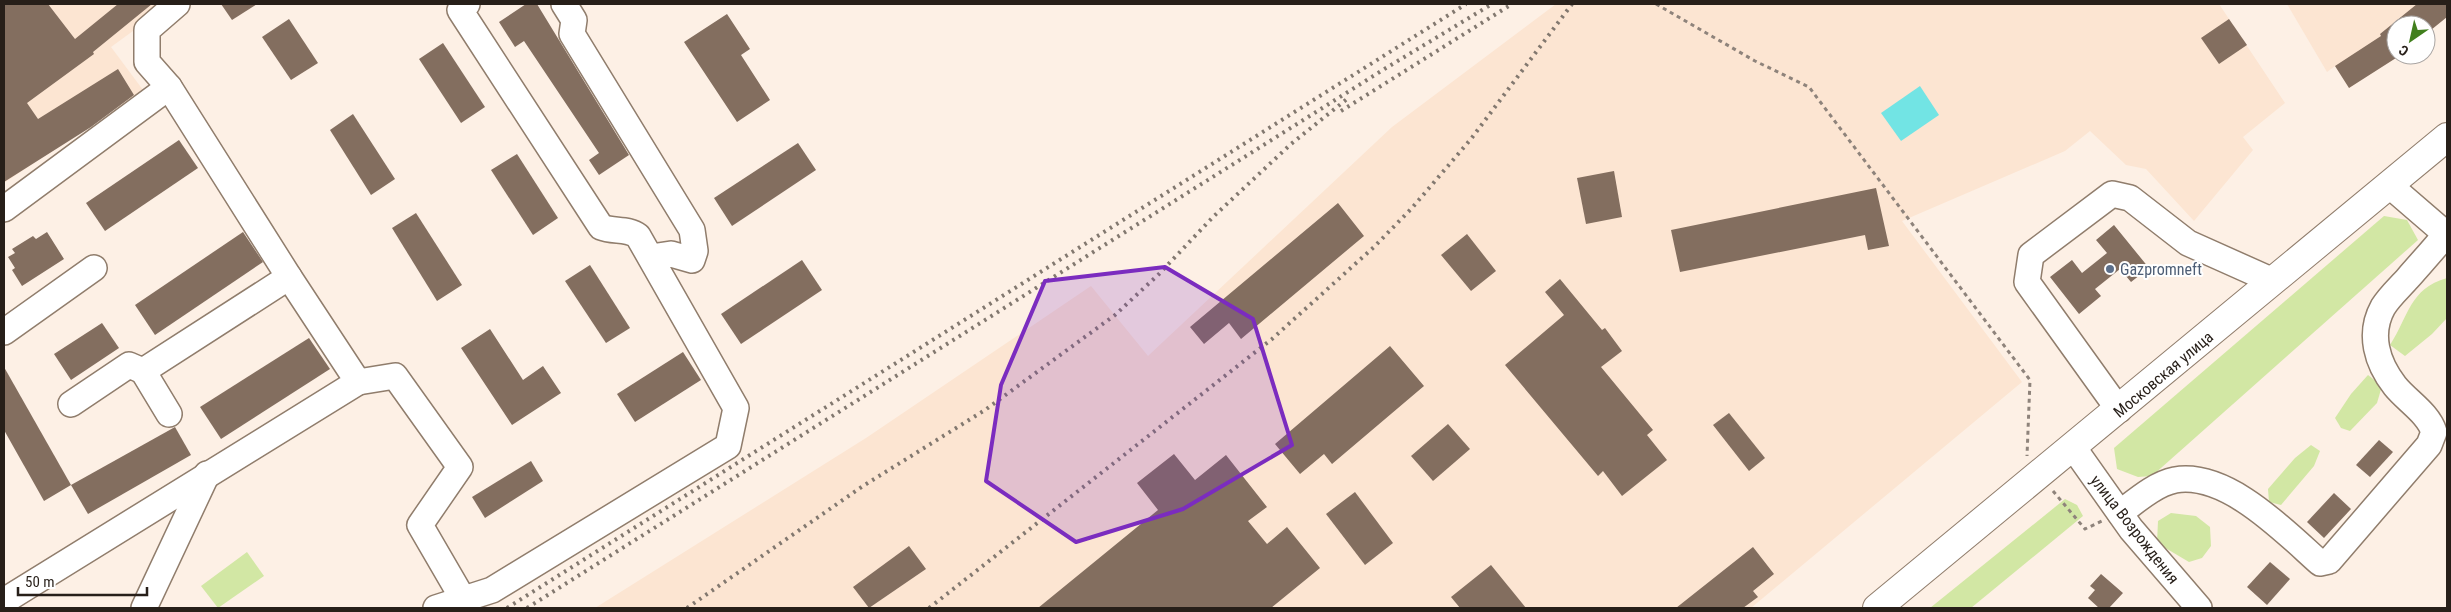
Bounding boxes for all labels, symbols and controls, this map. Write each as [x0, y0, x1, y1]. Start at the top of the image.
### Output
north arrow [2386, 15, 2436, 65]
text: С [2396, 42, 2412, 60]
place label: Gazpromneft [2120, 260, 2202, 279]
marker: Gazpromneft [2104, 263, 2116, 275]
street label: Московская улица [2110, 327, 2217, 422]
street label: улица Возрождения [2086, 471, 2183, 587]
scale bar [18, 564, 146, 596]
text: 50 m [25, 573, 55, 591]

